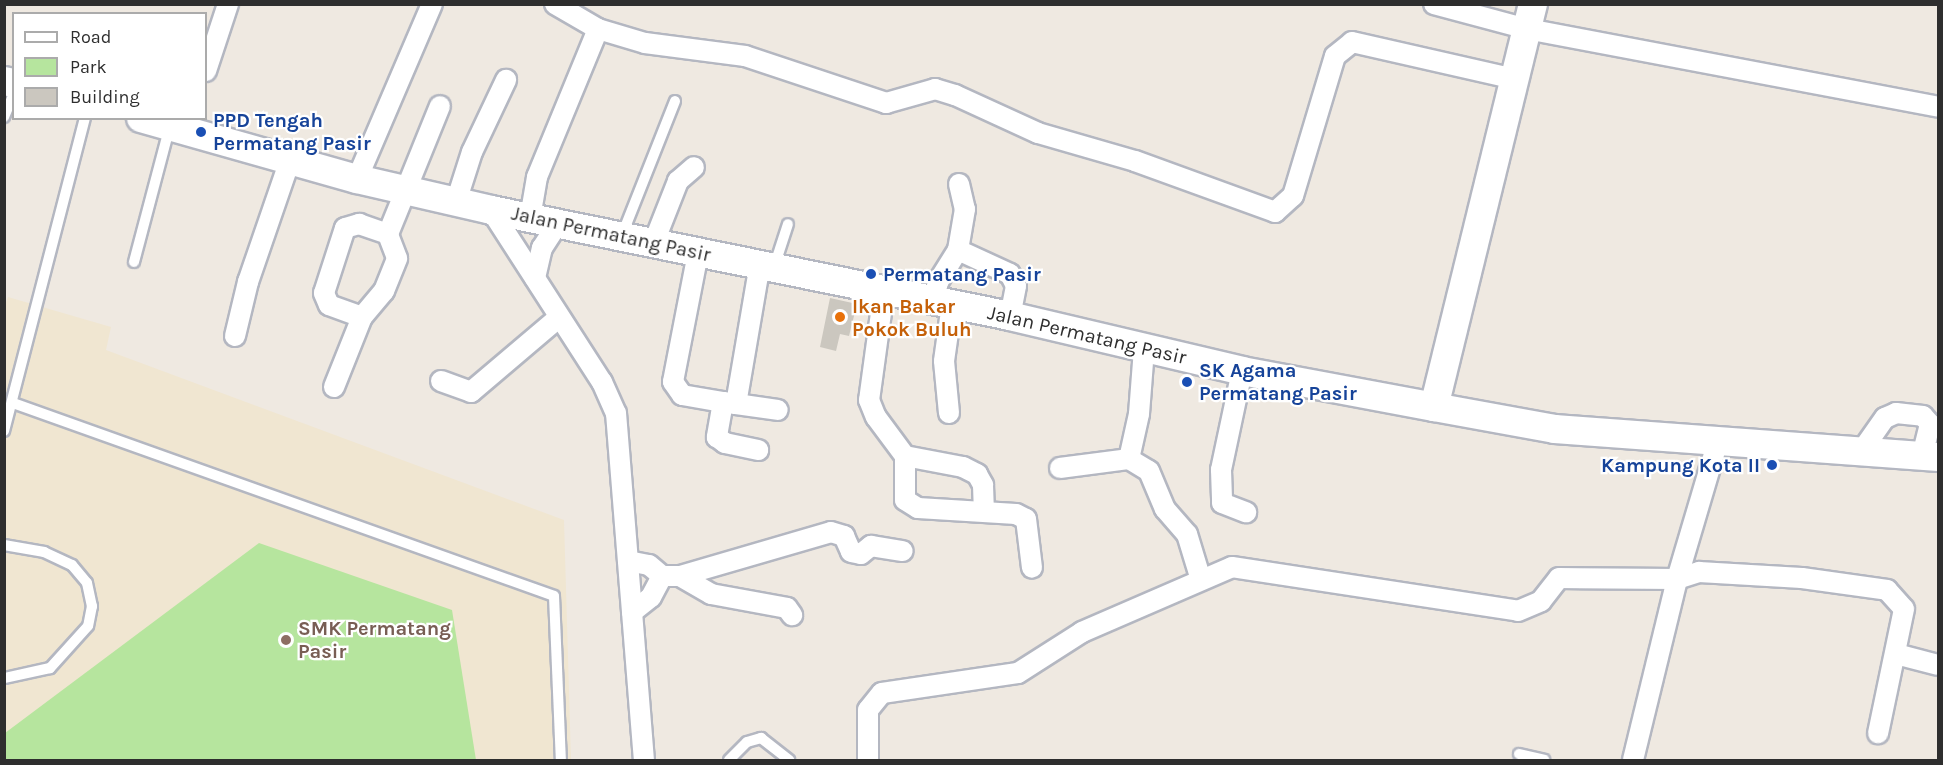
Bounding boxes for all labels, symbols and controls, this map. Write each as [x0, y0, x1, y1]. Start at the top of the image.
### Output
legend [12, 12, 207, 120]
text: Road [70, 26, 111, 48]
text: Park [70, 56, 107, 78]
text: Building [70, 86, 140, 108]
place label: PPD Tengah Permatang Pasir [213, 108, 371, 155]
marker: PPD Tengah Permatang Pasir [194, 125, 208, 139]
street label: Jalan Permatang Pasir [509, 201, 713, 267]
place label: Permatang Pasir [883, 262, 1041, 286]
marker: Permatang Pasir [864, 267, 878, 281]
place label: Ikan Bakar Pokok Buluh [852, 294, 972, 341]
street label: Jalan Permatang Pasir [985, 300, 1189, 370]
marker: Ikan Bakar Pokok Buluh [833, 310, 847, 324]
place label: SK Agama Permatang Pasir [1199, 358, 1357, 405]
marker: SK Agama Permatang Pasir [1180, 375, 1194, 389]
place label: Kampung Kota II [1601, 453, 1760, 477]
marker: Kampung Kota II [1765, 458, 1779, 472]
place label: SMK Permatang Pasir [298, 616, 451, 663]
marker: SMK Permatang Pasir [279, 633, 293, 647]

